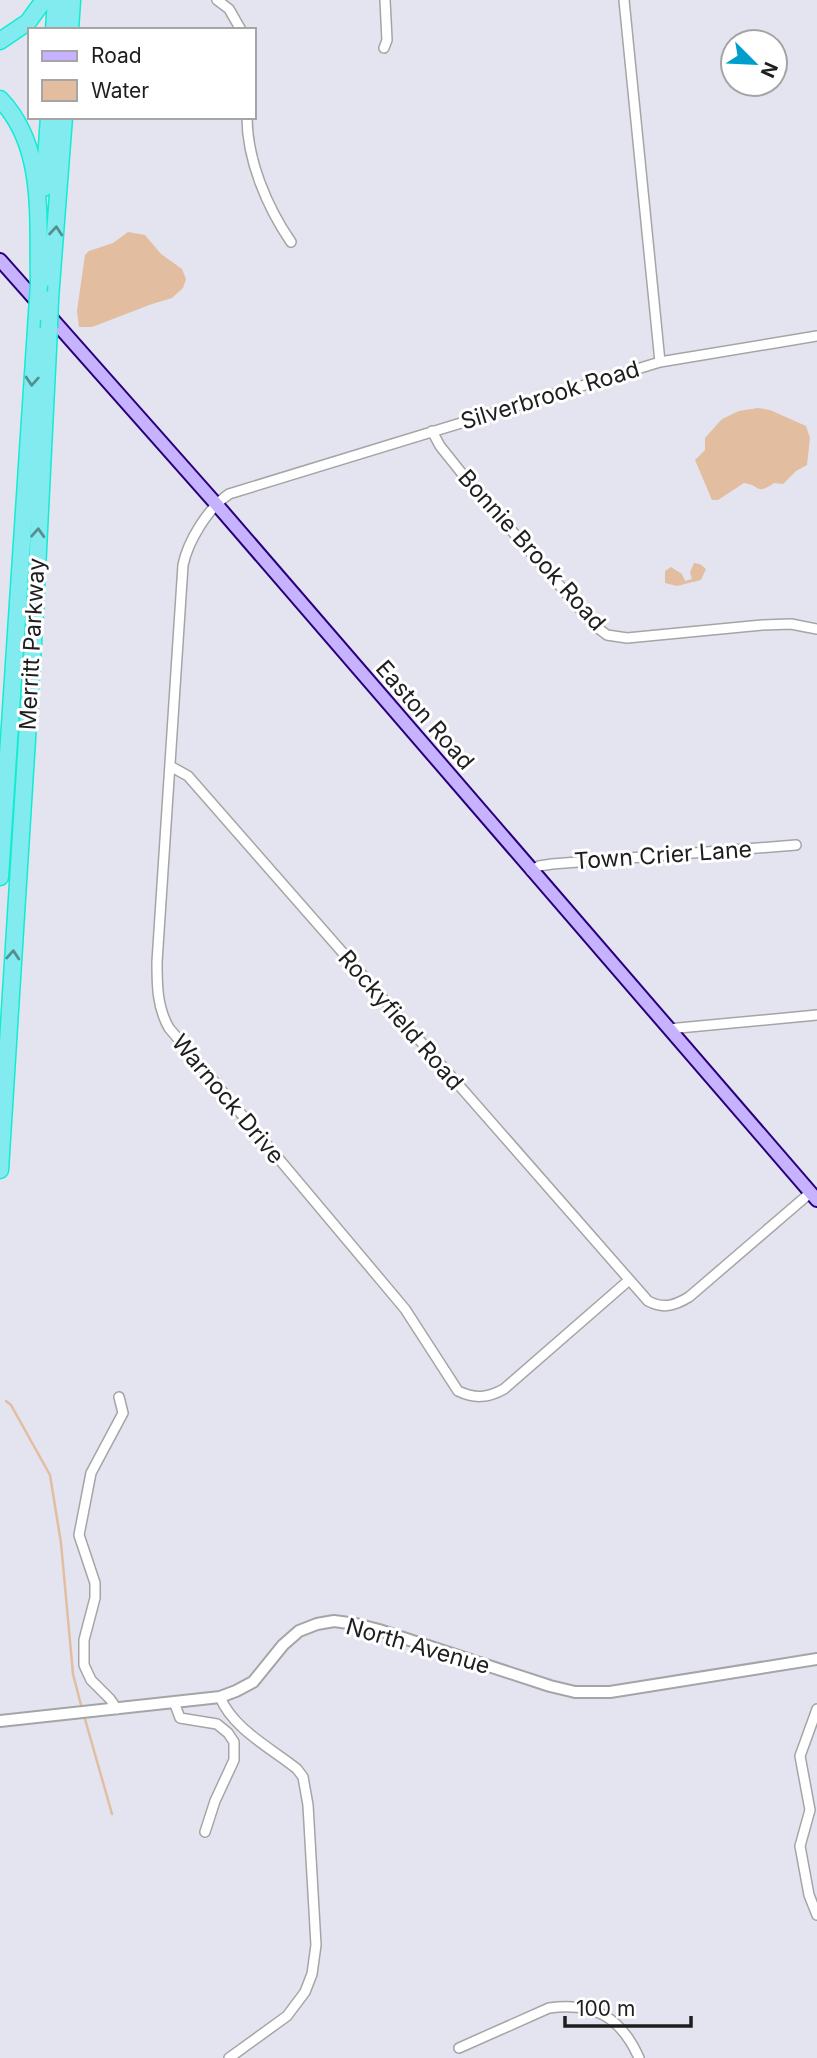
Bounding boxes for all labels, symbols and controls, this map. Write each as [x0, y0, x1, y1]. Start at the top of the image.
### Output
legend [28, 28, 256, 119]
north arrow [719, 28, 789, 98]
text: Road [91, 43, 142, 68]
text: N [756, 58, 783, 81]
text: Water [91, 78, 149, 103]
one-way arrow [48, 225, 63, 236]
street label: Silverbrook Road [457, 355, 643, 435]
one-way arrow [25, 376, 40, 387]
street label: Bonnie Brook Road [452, 464, 612, 636]
one-way arrow [31, 527, 46, 538]
street label: Merritt Parkway [14, 557, 50, 731]
street label: Easton Road [370, 655, 480, 775]
street label: Town Crier Lane [573, 835, 753, 875]
street label: Rockyfield Road [333, 944, 469, 1096]
one-way arrow [6, 950, 21, 961]
street label: Warnock Drive [166, 1029, 290, 1169]
street label: North Avenue [343, 1612, 493, 1680]
scale bar [565, 1984, 691, 2028]
text: 100 m [576, 1996, 635, 2021]

